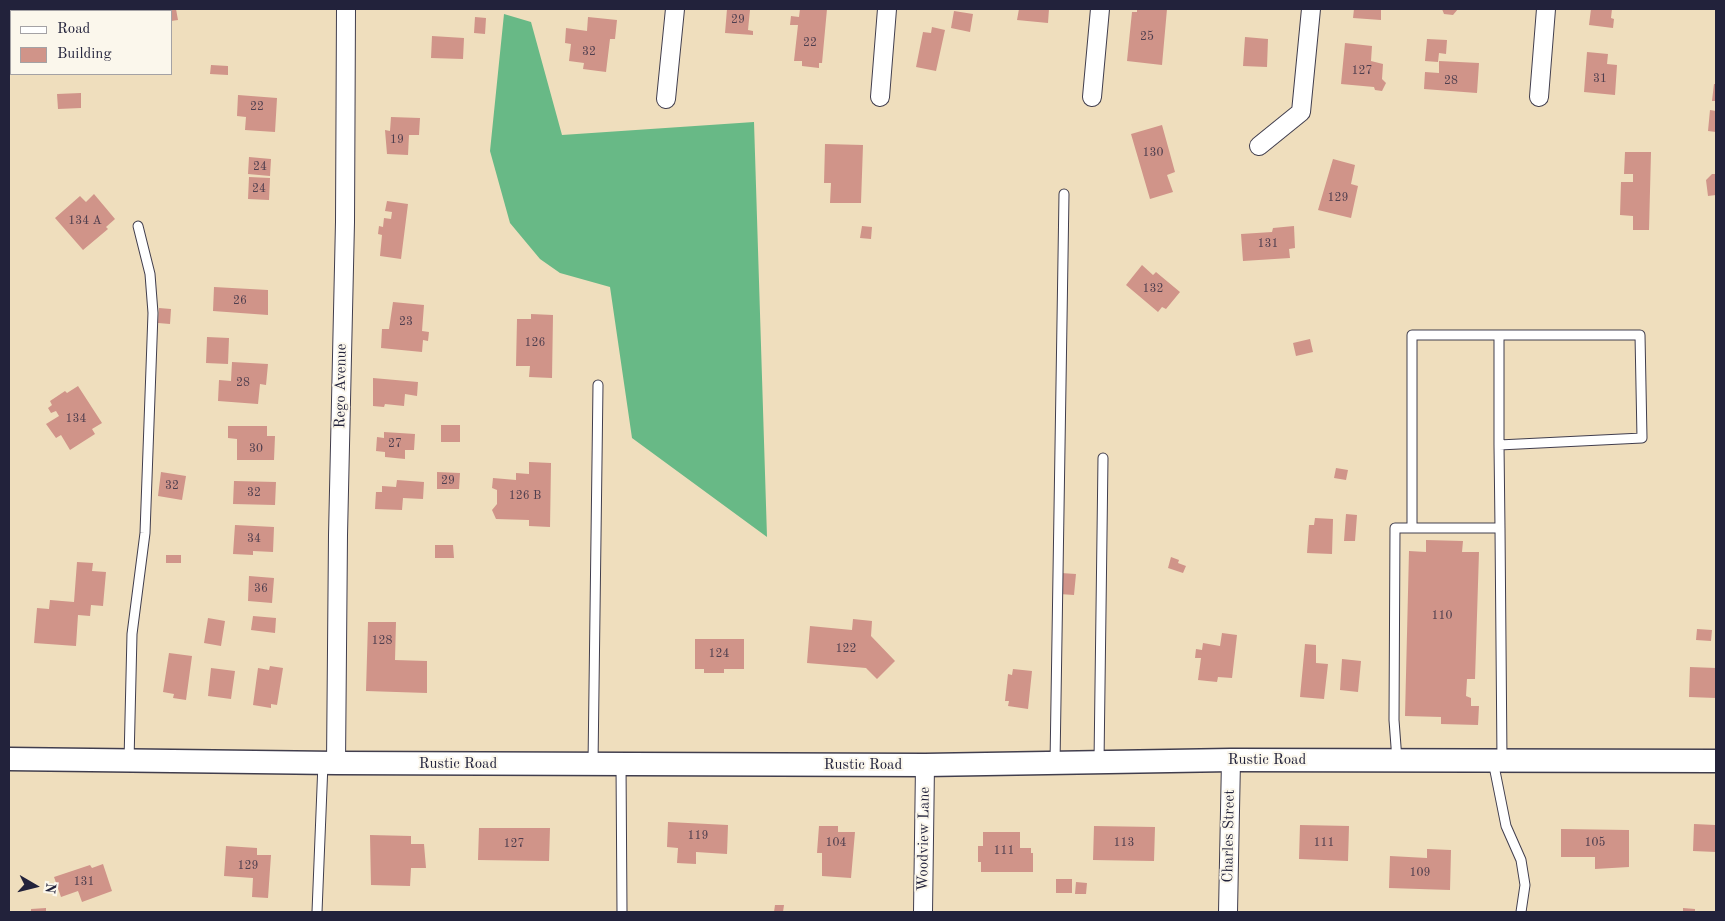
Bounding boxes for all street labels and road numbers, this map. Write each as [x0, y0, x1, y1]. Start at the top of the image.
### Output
street label: Rego Avenue [331, 343, 351, 429]
street label: Rustic Road [1228, 751, 1306, 769]
street label: Rustic Road [419, 755, 497, 773]
street label: Rustic Road [824, 756, 902, 774]
street label: Woodview Lane [914, 787, 934, 891]
street label: Charles Street [1219, 789, 1239, 883]

